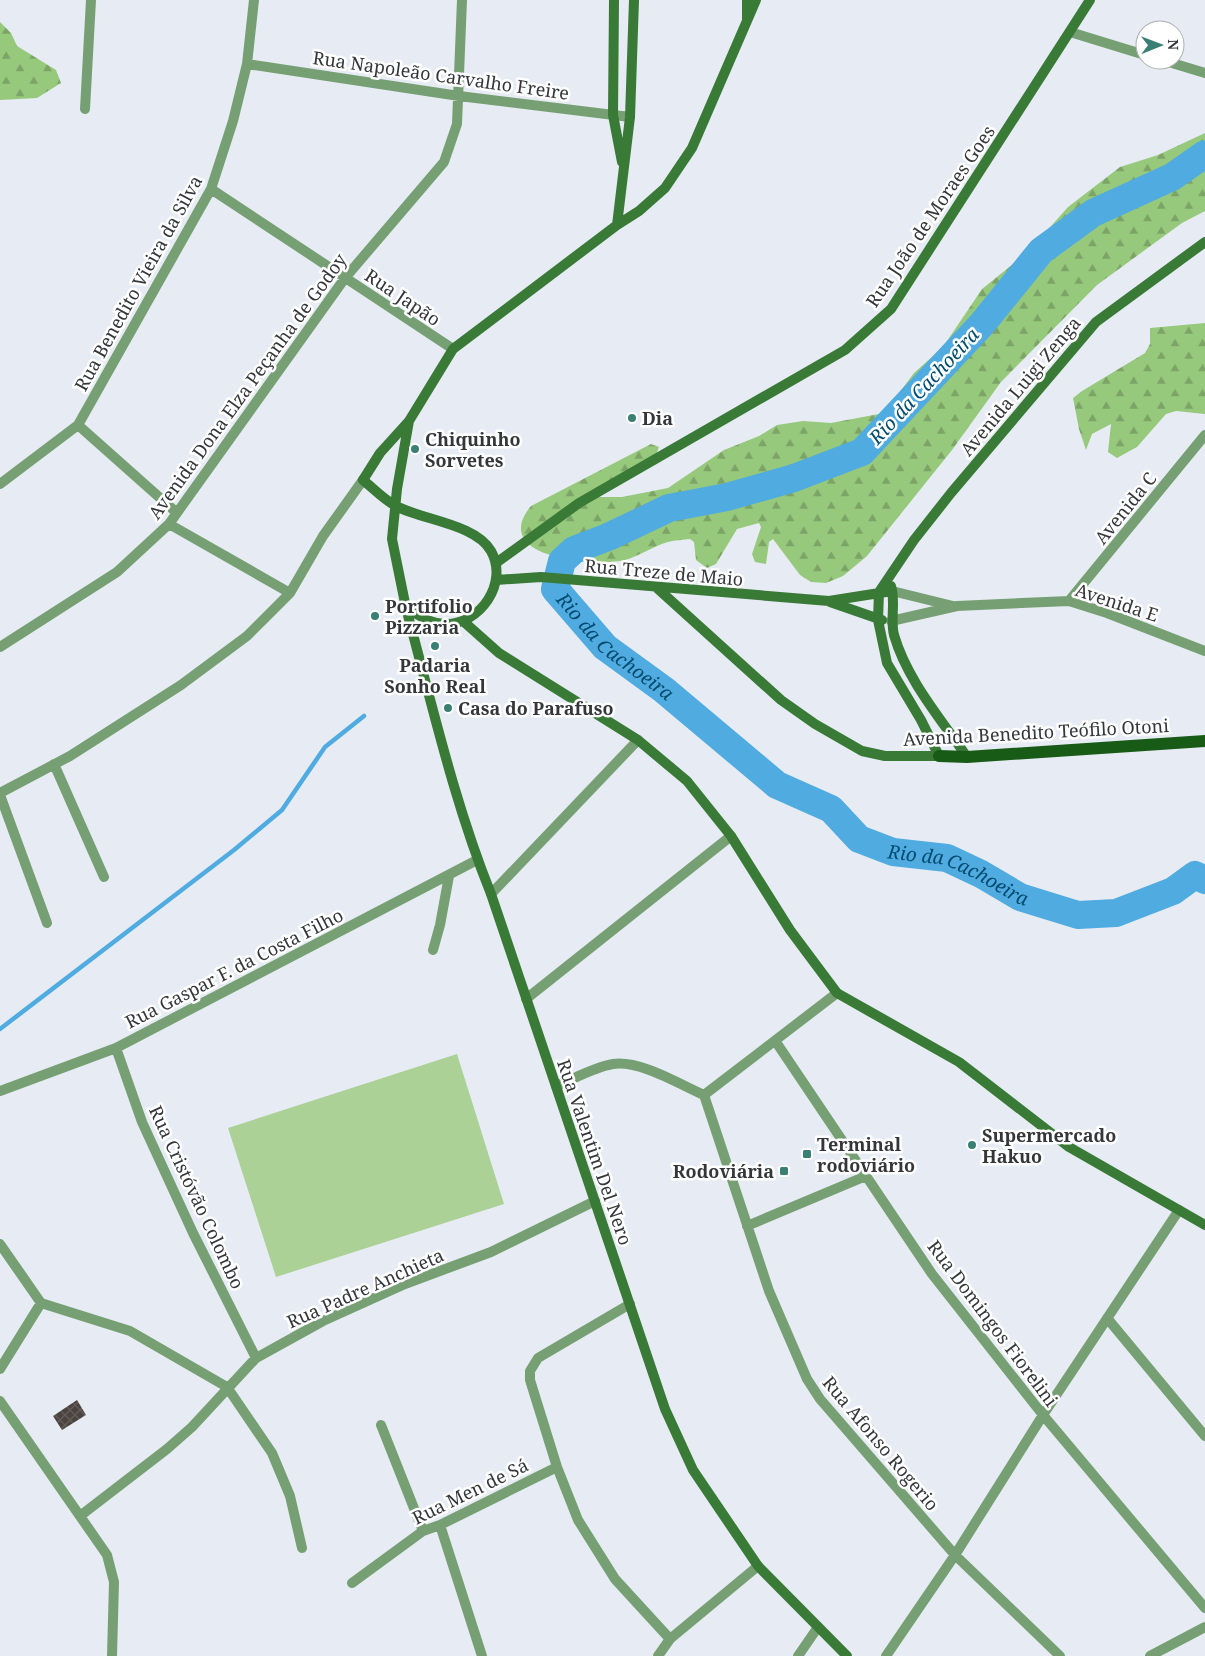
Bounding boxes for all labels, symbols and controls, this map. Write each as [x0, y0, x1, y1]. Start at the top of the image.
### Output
north arrow [1135, 20, 1185, 70]
text: N [1164, 39, 1183, 50]
street label: Rua Napoleão Carvalho Freire [311, 45, 571, 105]
street label: Rua João de Moraes Goes [860, 120, 1000, 312]
street label: Rua Benedito Vieira da Silva [69, 171, 207, 395]
street label: Avenida Dona Elza Peçanha de Godoy [142, 248, 352, 524]
street label: Rua Japão [361, 263, 445, 331]
street label: Avenida Luigi Zenga [955, 311, 1085, 461]
water label: Rio da Cachoeira [863, 322, 985, 451]
place label: Dia [642, 406, 673, 430]
marker: Dia [626, 412, 638, 424]
place label: Chiquinho Sorvetes [425, 427, 520, 472]
marker: Chiquinho Sorvetes [409, 443, 421, 455]
street label: Avenida C [1089, 467, 1161, 549]
street label: Rua Treze de Maio [584, 553, 744, 591]
street label: Avenida E [1072, 577, 1162, 627]
water label: Rio da Cachoeira [550, 586, 679, 706]
place label: Portifolio Pizzaria [385, 594, 473, 639]
marker: Portifolio Pizzaria [369, 610, 381, 622]
marker: Padaria Sonho Real [429, 640, 441, 652]
place label: Padaria Sonho Real [384, 653, 486, 698]
place label: Casa do Parafuso [458, 696, 614, 720]
marker: Casa do Parafuso [442, 702, 454, 714]
street label: Avenida Benedito Teófilo Otoni [903, 713, 1170, 751]
water label: Rio da Cachoeira [885, 838, 1031, 912]
street label: Rua Gaspar F. da Costa Filho [121, 902, 347, 1034]
street label: Rua Valentim Del Nero [552, 1056, 638, 1248]
street label: Rua Cristóvão Colombo [144, 1101, 250, 1293]
place label: Supermercado Hakuo [982, 1123, 1116, 1168]
place label: Terminal rodoviário [817, 1132, 915, 1177]
marker: Supermercado Hakuo [966, 1139, 978, 1151]
marker: Terminal rodoviário [801, 1148, 813, 1160]
place label: Rodoviária [673, 1159, 774, 1183]
marker: Rodoviária [778, 1165, 790, 1177]
street label: Rua Domingos Fiorelini [923, 1235, 1064, 1411]
street label: Rua Padre Anchieta [283, 1243, 447, 1333]
street label: Rua Afonso Rogerio [818, 1371, 944, 1515]
street label: Rua Men de Sá [408, 1453, 532, 1529]

